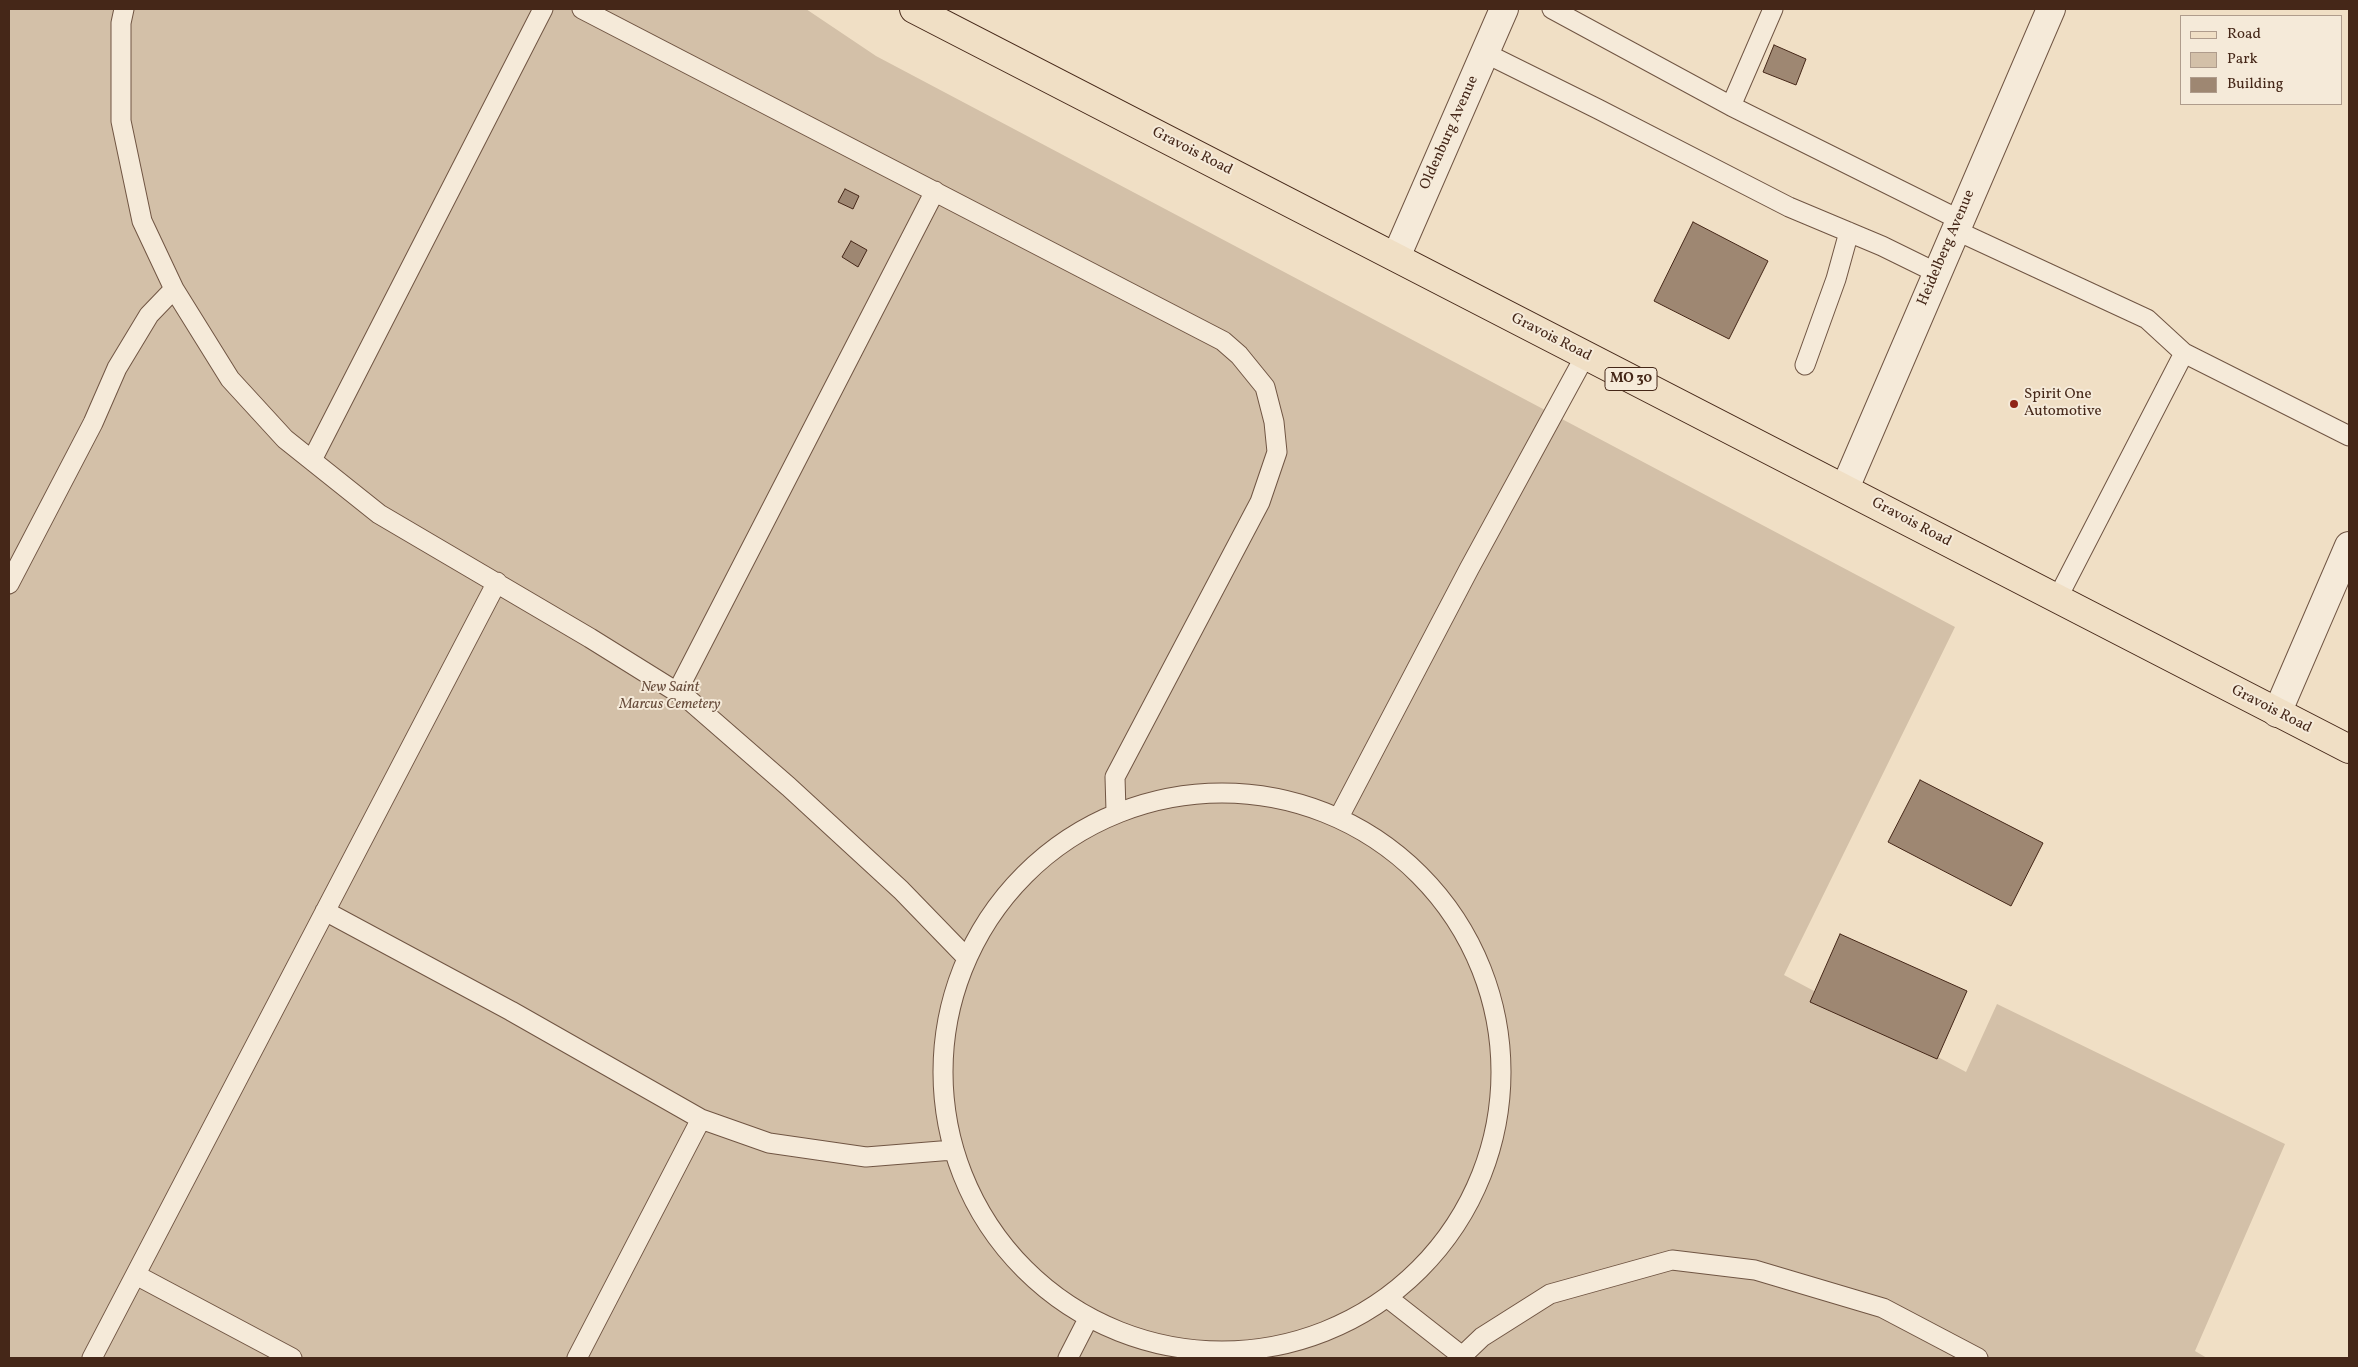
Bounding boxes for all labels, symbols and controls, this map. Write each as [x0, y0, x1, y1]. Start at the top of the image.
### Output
legend [2180, 15, 2343, 105]
text: Road [2227, 24, 2261, 45]
text: Park [2227, 49, 2258, 70]
street label: Oldenburg Avenue [1417, 73, 1483, 193]
text: Building [2227, 74, 2283, 95]
street label: Gravois Road [1149, 124, 1235, 180]
street label: Heidelberg Avenue [1914, 187, 1980, 309]
street label: Gravois Road [1508, 310, 1594, 366]
road number: MO 30 [1605, 368, 1657, 390]
place label: Spirit One Automotive [2024, 386, 2102, 421]
marker: Spirit One Automotive [2008, 398, 2020, 410]
street label: Gravois Road [1868, 494, 1954, 552]
park label: New Saint Marcus Cemetery [619, 679, 721, 714]
street label: Gravois Road [2228, 682, 2314, 738]

